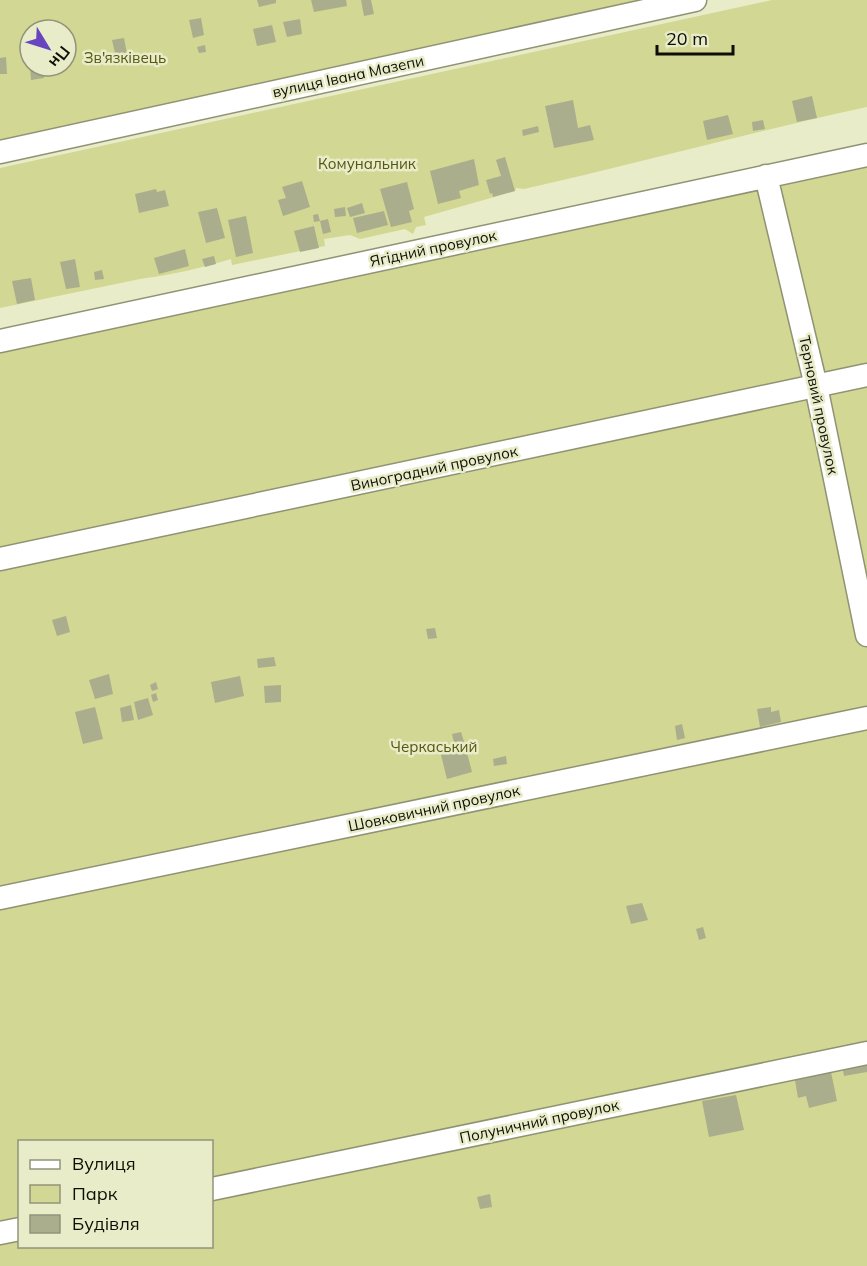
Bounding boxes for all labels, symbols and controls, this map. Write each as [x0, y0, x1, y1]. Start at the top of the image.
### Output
north arrow [18, 18, 78, 78]
scale bar [657, 18, 734, 56]
text: 20 m [666, 27, 708, 50]
text: Пн [45, 42, 75, 72]
park label: Зв'язківець [84, 48, 166, 67]
street label: вулиця Івана Мазепи [271, 51, 425, 101]
park label: Комунальник [318, 154, 417, 173]
street label: Ягідний провулок [368, 225, 499, 271]
street label: Терновий провулок [795, 334, 843, 477]
street label: Виноградний провулок [349, 441, 520, 495]
park label: Черкаський [391, 737, 477, 756]
street label: Шовковичний провулок [346, 780, 522, 835]
street label: Полуничний провулок [458, 1095, 621, 1147]
legend [18, 1140, 213, 1248]
text: Вулиця [72, 1152, 136, 1175]
text: Парк [72, 1182, 118, 1205]
text: Будівля [72, 1212, 140, 1235]

